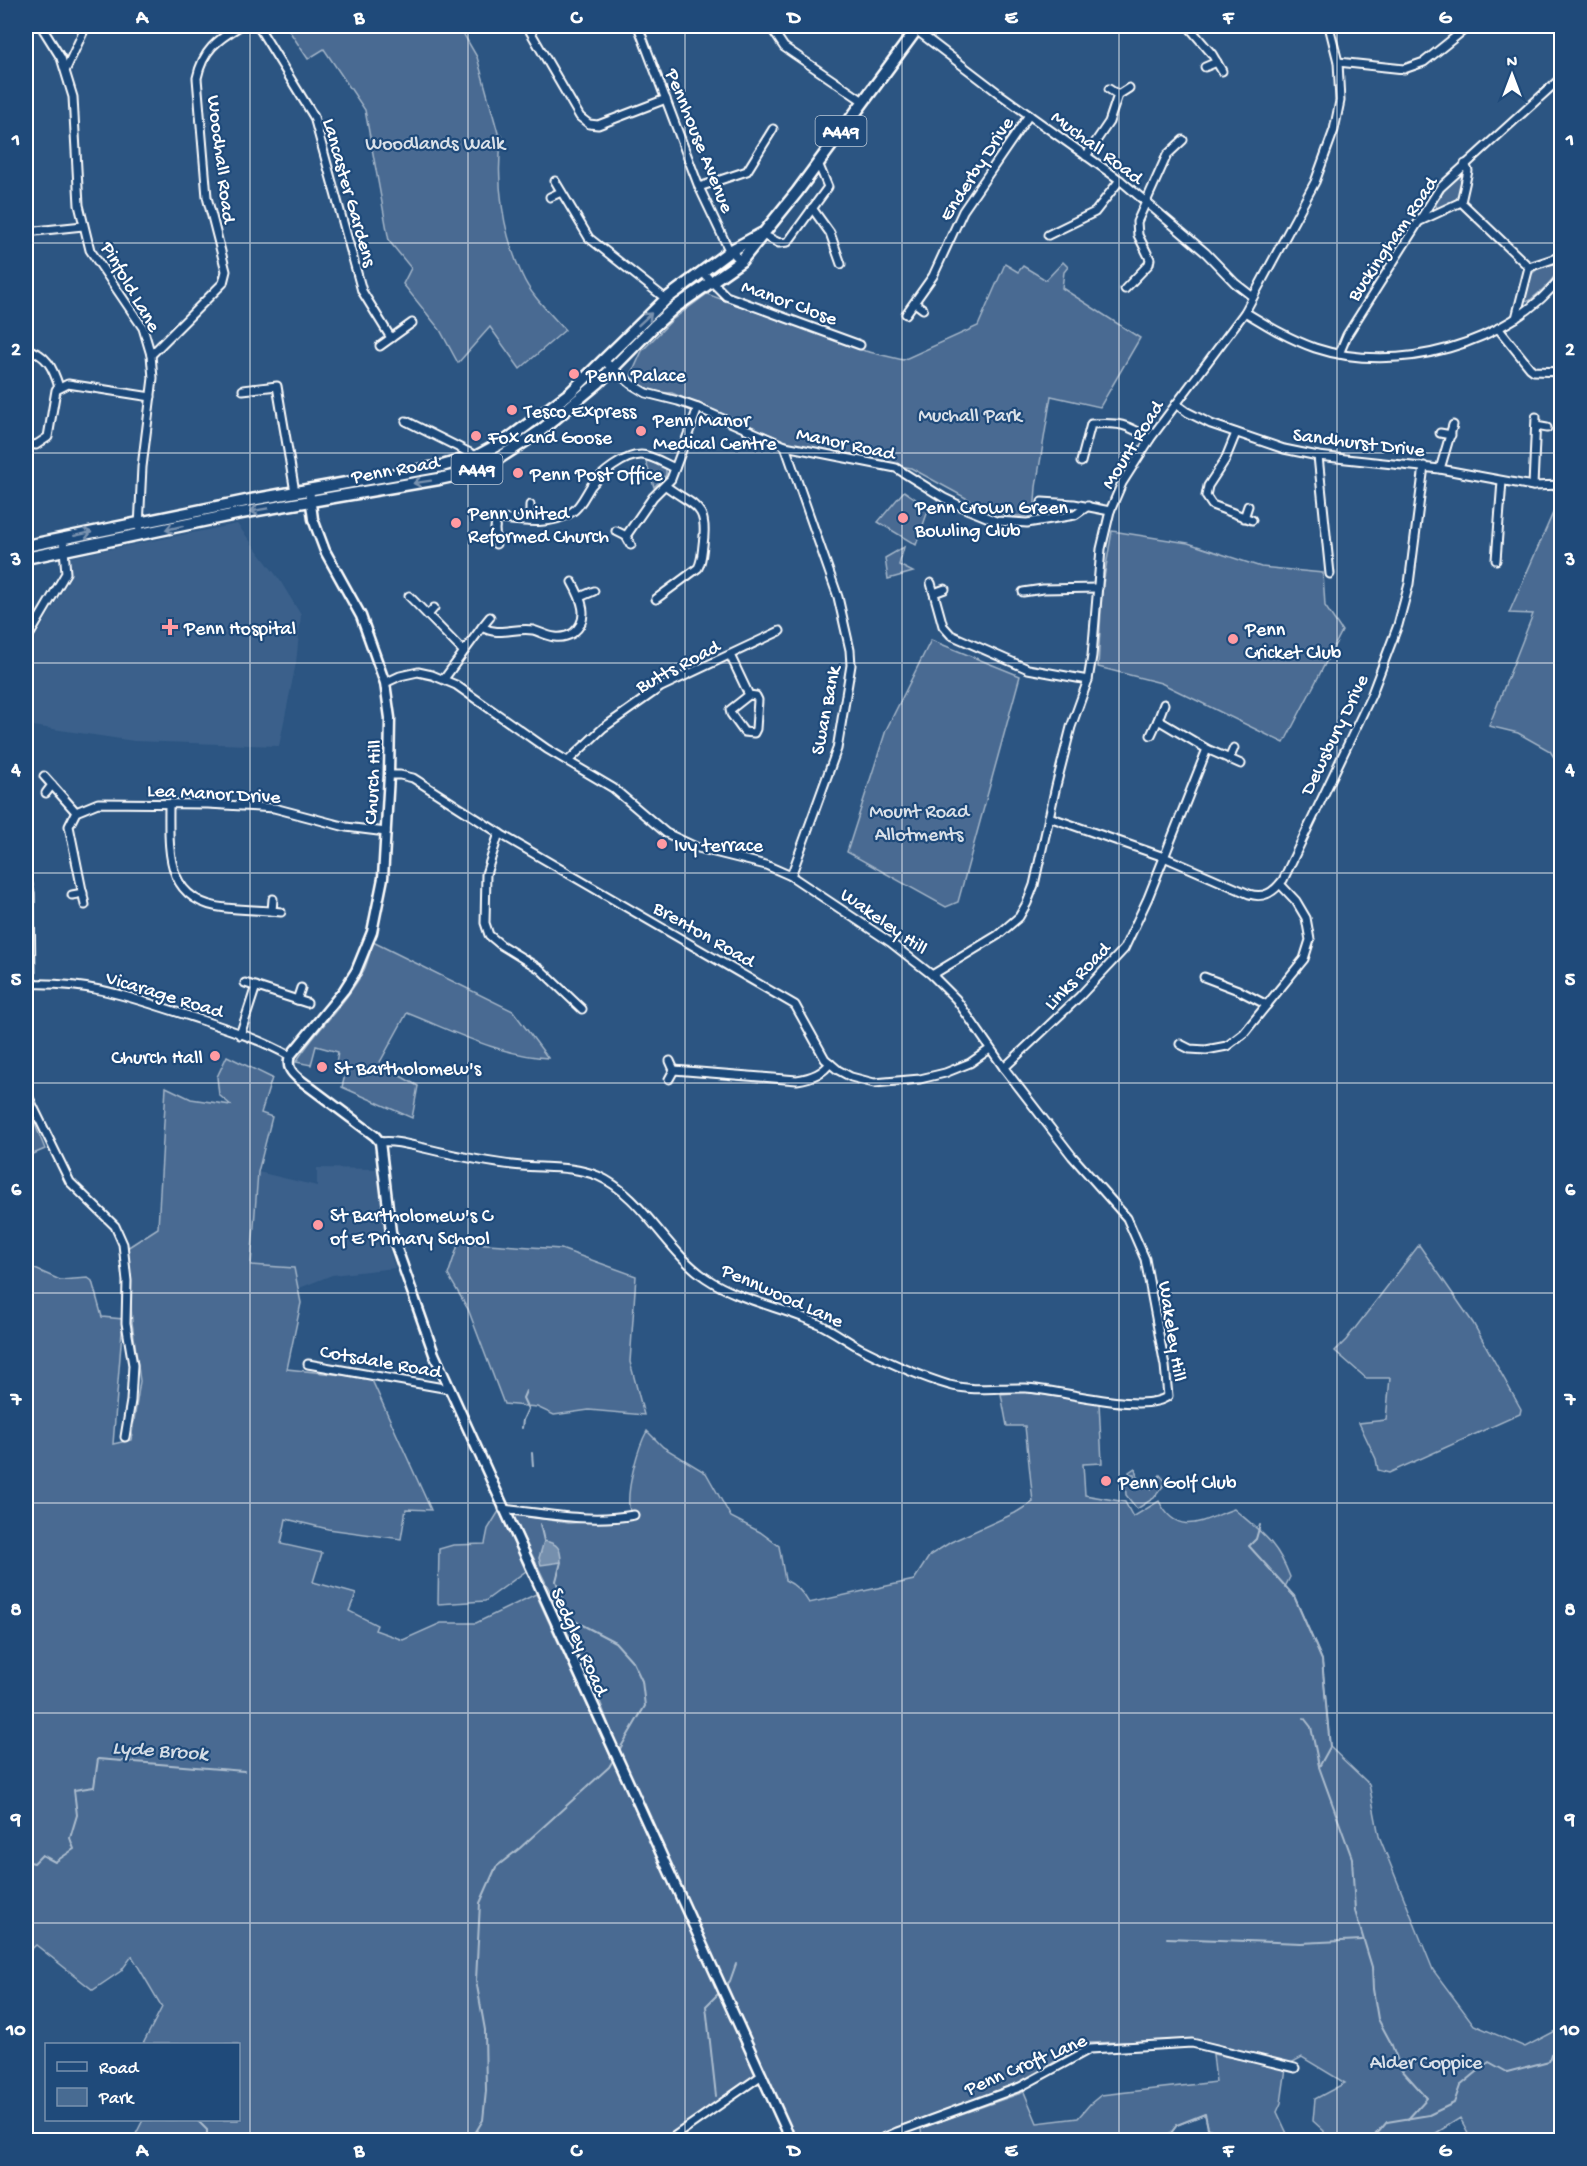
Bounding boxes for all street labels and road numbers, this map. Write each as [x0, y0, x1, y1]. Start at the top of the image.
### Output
street label: Pennhouse Avenue [658, 65, 737, 217]
street label: Woodhall Road [200, 94, 239, 227]
street label: Muchall Road [1045, 107, 1148, 192]
street label: Enderby Drive [936, 113, 1021, 226]
street label: Lancaster Gardens [315, 116, 380, 270]
road number: A449 [816, 116, 866, 146]
street label: Buckingham Road [1343, 172, 1445, 307]
street label: Pinfold Lane [93, 238, 164, 338]
street label: Manor Close [738, 276, 840, 332]
street label: Mount Road [1098, 396, 1171, 494]
street label: Manor Road [794, 424, 899, 468]
street label: Sandhurst Drive [1291, 425, 1426, 464]
street label: Penn Road [349, 452, 444, 491]
road number: A449 [452, 454, 502, 484]
street label: Butts Road [632, 635, 727, 700]
street label: Swan Bank [808, 662, 848, 757]
street label: Dewsbury Drive [1296, 671, 1376, 801]
street label: Church Hill [361, 739, 388, 825]
street label: Lea Manor Drive [146, 781, 282, 811]
street label: Wakeley Hill [835, 884, 931, 961]
street label: Brenton Road [647, 897, 760, 976]
street label: Links Road [1040, 937, 1118, 1016]
street label: Vicarage Road [101, 967, 228, 1026]
street label: Pennwood Lane [716, 1260, 847, 1335]
street label: Wakeley Hill [1151, 1280, 1190, 1383]
street label: Cotsdale Road [318, 1341, 445, 1386]
street label: Sedgley Road [544, 1585, 613, 1702]
street label: Penn Croft Lane [961, 2030, 1092, 2103]

